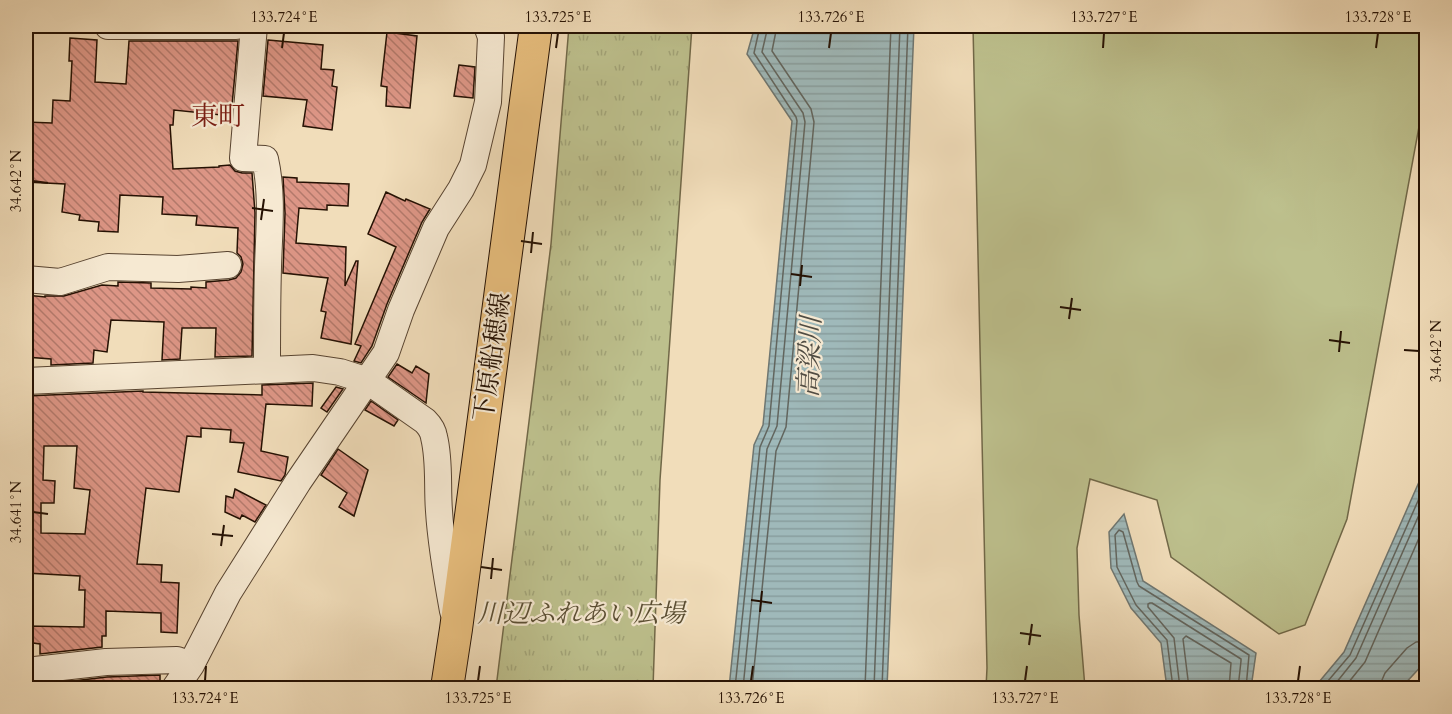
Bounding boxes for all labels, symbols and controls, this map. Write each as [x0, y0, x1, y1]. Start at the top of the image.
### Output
text: 133.724°E [251, 7, 317, 27]
text: 133.725°E [525, 7, 591, 27]
text: 133.726°E [798, 7, 864, 27]
text: 133.727°E [1071, 7, 1137, 27]
text: 133.728°E [1345, 7, 1411, 27]
district label: 東町 [191, 98, 245, 135]
text: 34.642°N [6, 149, 26, 212]
street label: 下原船穂線 [466, 290, 518, 424]
water label: 高梁川 [790, 313, 830, 398]
text: 34.642°N [1426, 319, 1446, 382]
text: 34.641°N [6, 480, 26, 543]
park label: 川辺ふれあい広場 [477, 596, 687, 631]
text: 133.724°E [172, 688, 238, 708]
text: 133.725°E [445, 688, 511, 708]
text: 133.726°E [718, 688, 784, 708]
text: 133.727°E [992, 688, 1058, 708]
text: 133.728°E [1265, 688, 1331, 708]

